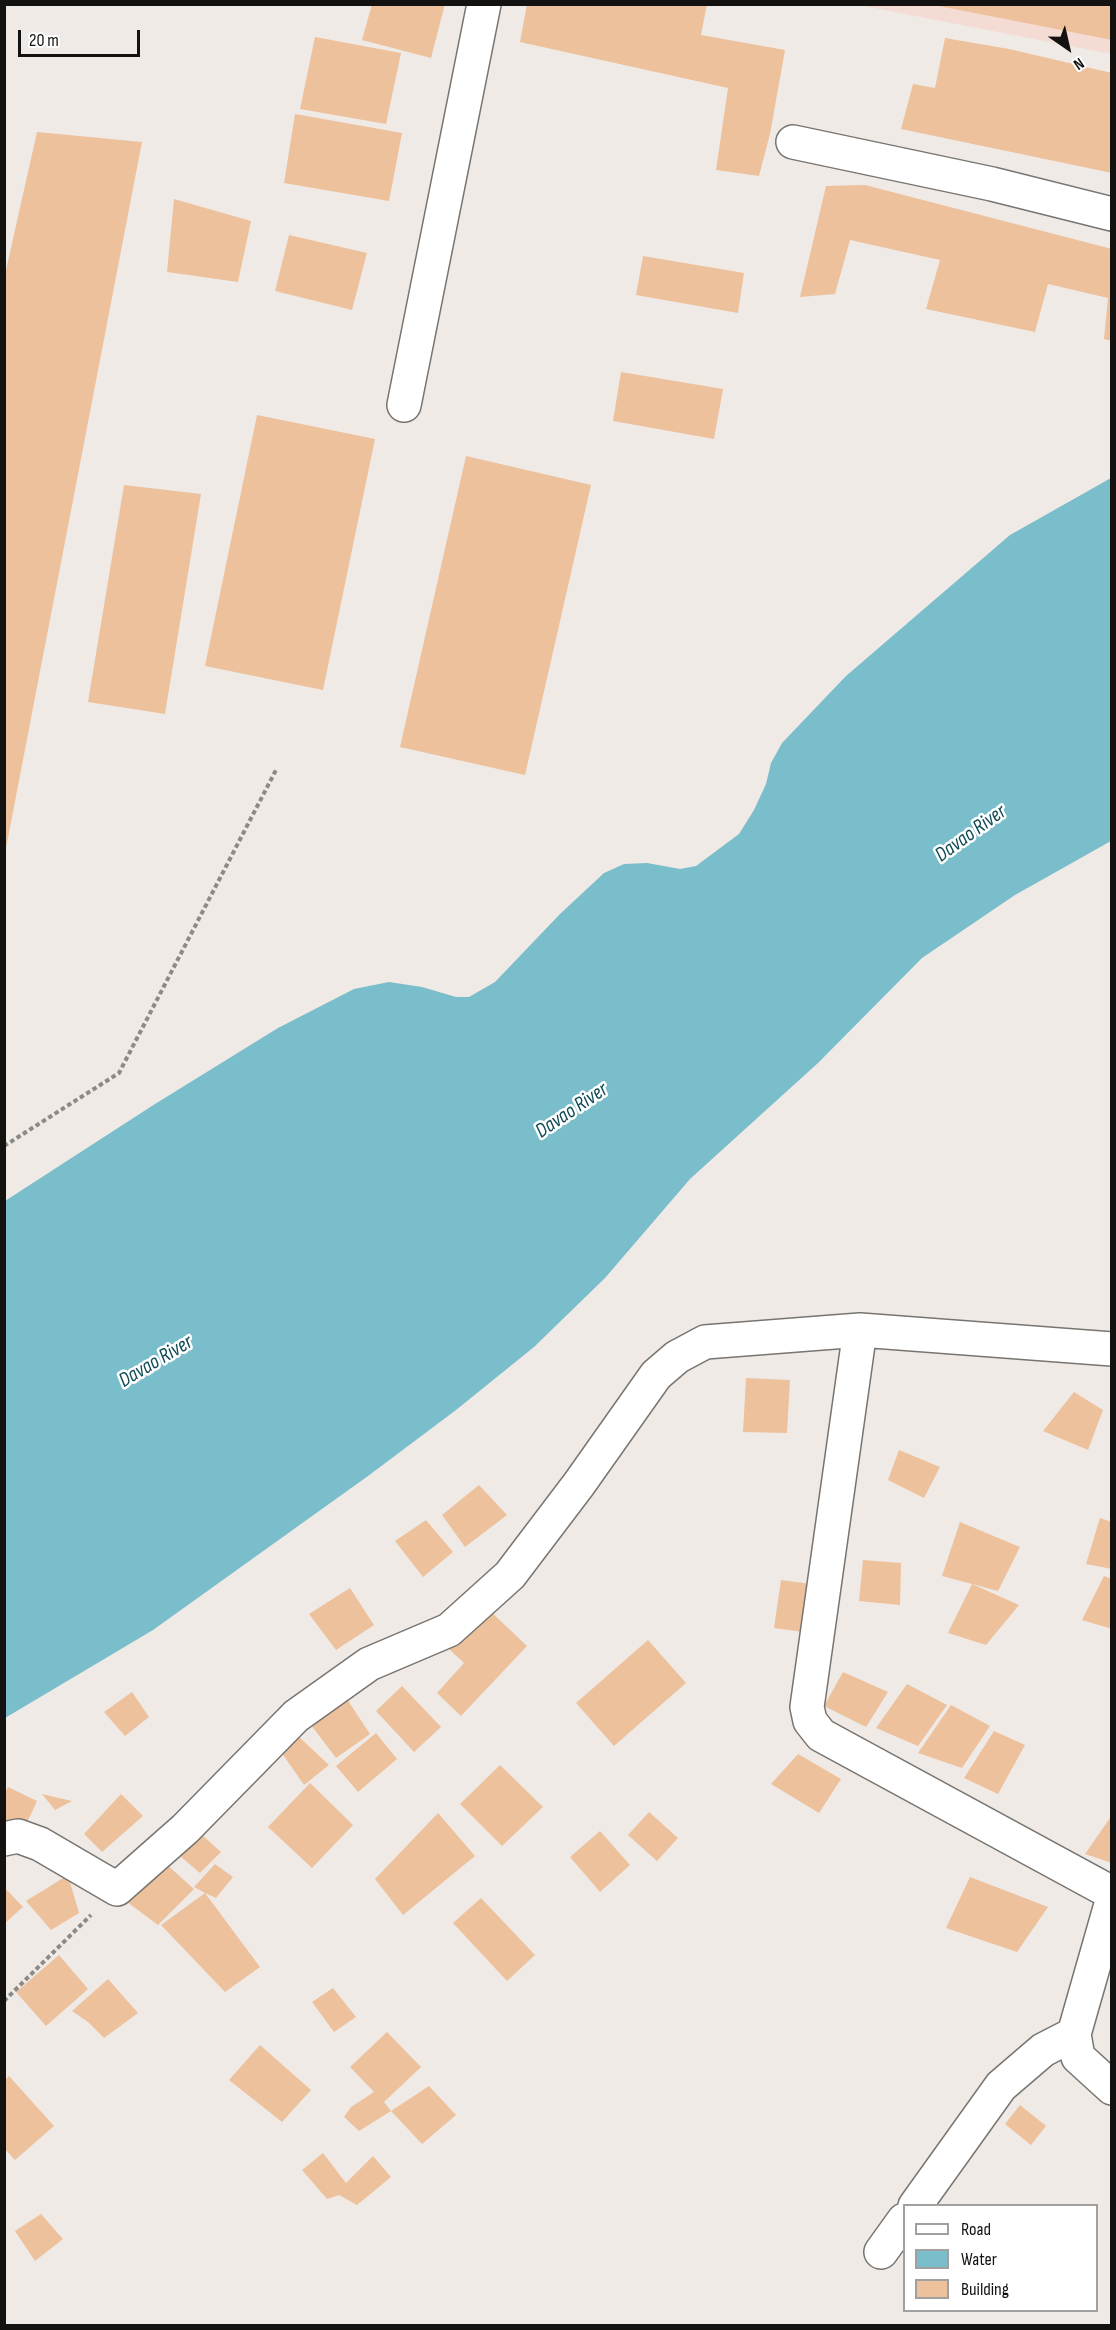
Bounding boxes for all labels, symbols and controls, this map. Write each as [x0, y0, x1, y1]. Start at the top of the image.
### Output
scale bar [21, 18, 142, 56]
north arrow [1038, 18, 1098, 78]
text: 20 m [29, 30, 59, 51]
text: N [1069, 53, 1087, 74]
water label: Davao River [930, 800, 1012, 868]
water label: Davao River [531, 1078, 613, 1144]
water label: Davao River [114, 1330, 198, 1394]
legend [903, 2204, 1098, 2312]
text: Road [961, 2219, 991, 2240]
text: Water [961, 2249, 997, 2270]
text: Building [961, 2279, 1009, 2300]

